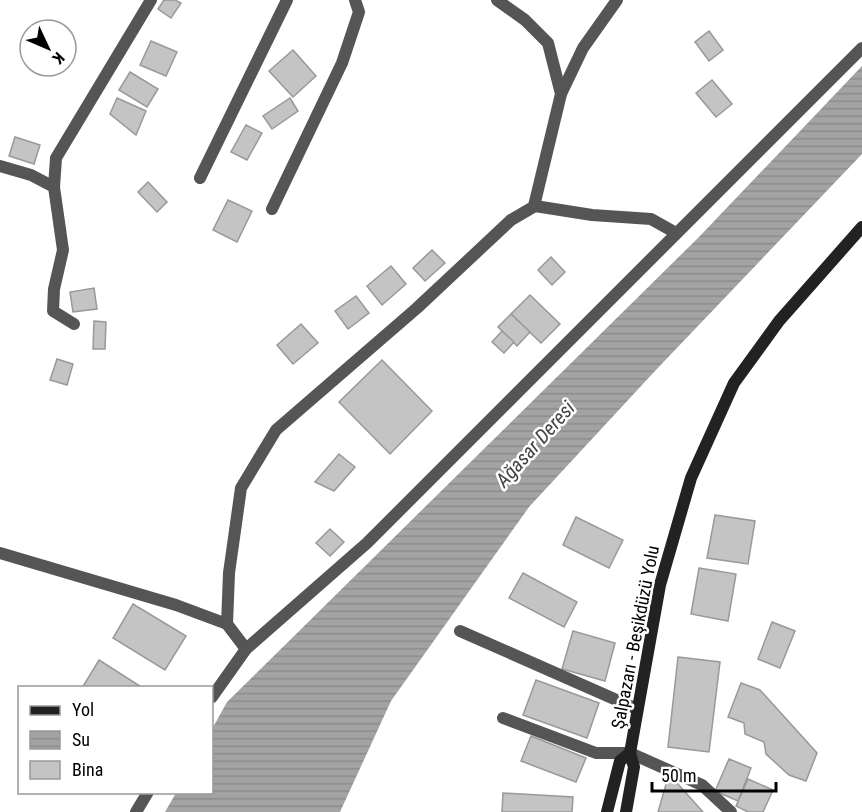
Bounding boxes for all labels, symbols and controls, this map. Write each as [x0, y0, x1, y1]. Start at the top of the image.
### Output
north arrow [18, 18, 78, 78]
text: K [48, 48, 68, 68]
water label: Ağasar Deresi [490, 396, 580, 493]
street label: Şalpazarı - Beşikdüzü Yolu [607, 544, 663, 730]
legend [18, 686, 213, 794]
text: Yol [72, 699, 94, 720]
text: Su [72, 729, 90, 750]
scale bar [652, 755, 776, 793]
text: Bina [72, 759, 103, 780]
text: 50 m [661, 765, 696, 786]

